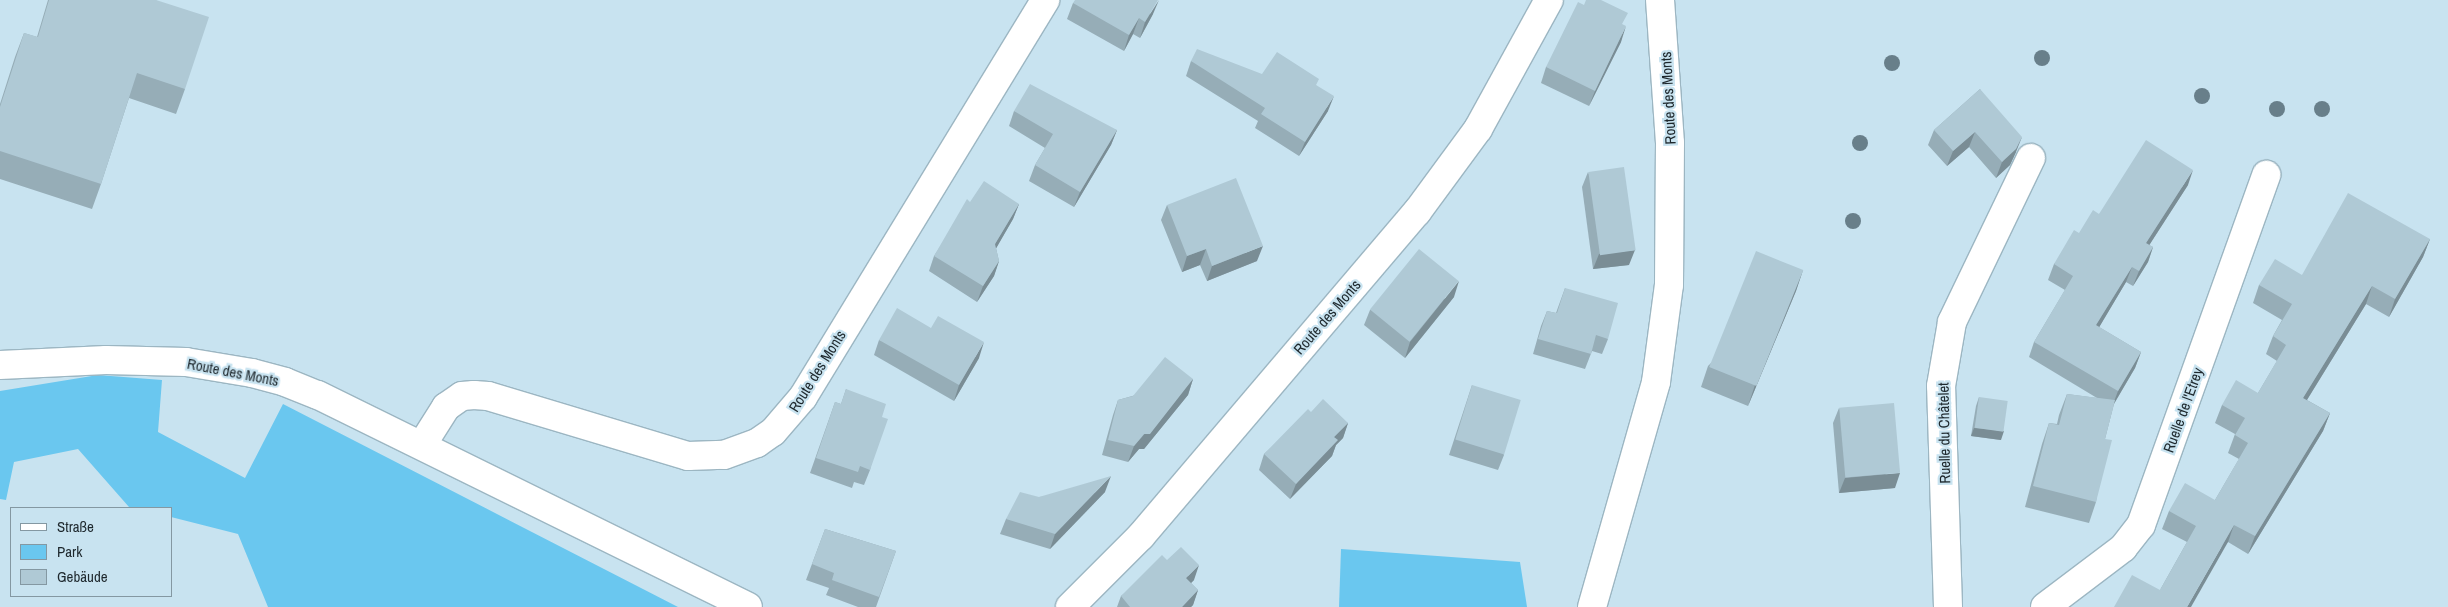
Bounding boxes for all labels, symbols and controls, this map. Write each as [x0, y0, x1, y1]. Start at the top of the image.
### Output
street label: Route des Monts [1657, 51, 1679, 145]
street label: Route des Monts [1290, 276, 1364, 358]
street label: Route des Monts [785, 327, 849, 415]
street label: Route des Monts [186, 354, 280, 390]
street label: Ruelle de l'Etrey [2159, 365, 2207, 455]
street label: Ruelle du Châtelet [1934, 382, 1954, 484]
legend [10, 507, 172, 597]
text: Straße [57, 516, 94, 537]
text: Park [57, 541, 82, 562]
text: Gebäude [57, 566, 108, 587]

